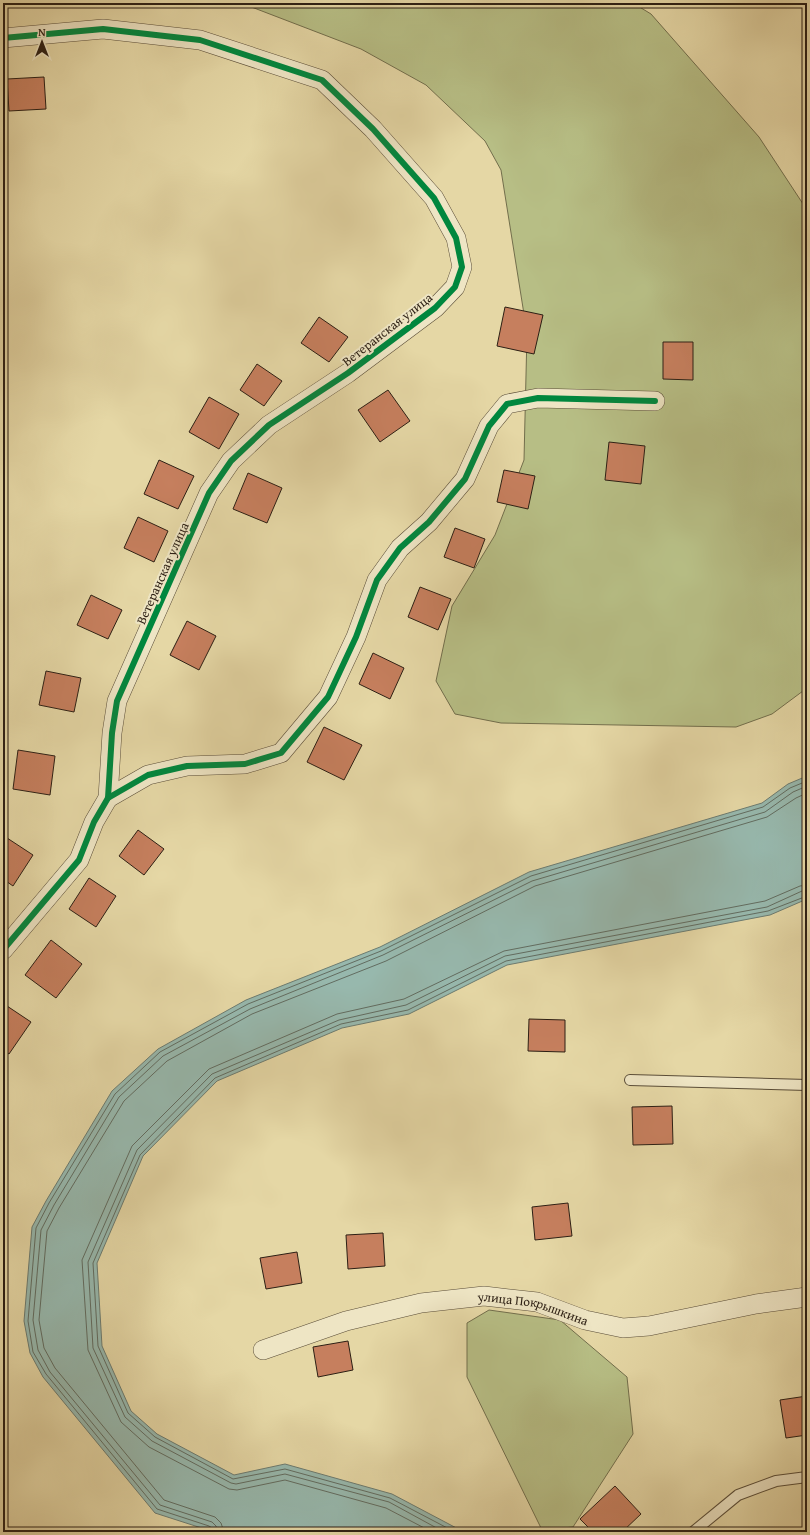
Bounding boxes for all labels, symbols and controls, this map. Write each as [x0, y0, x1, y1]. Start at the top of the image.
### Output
north arrow [22, 22, 62, 62]
text: N [38, 24, 46, 40]
street label: Ветеранская улица [338, 288, 437, 371]
street label: Ветеранская улица [131, 518, 194, 627]
street label: улица Покрышкина [476, 1287, 592, 1331]

